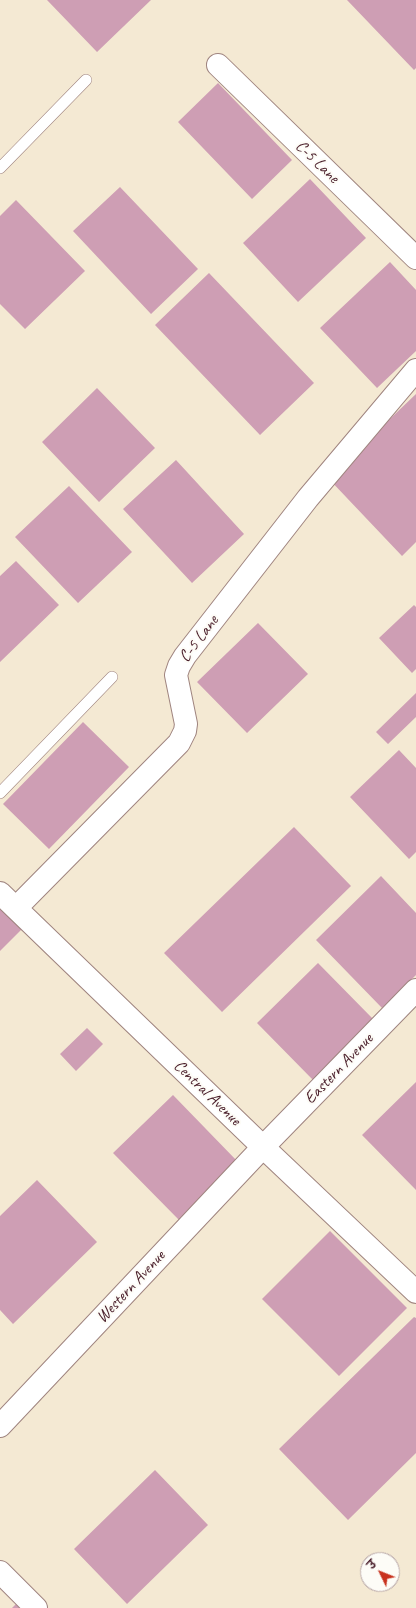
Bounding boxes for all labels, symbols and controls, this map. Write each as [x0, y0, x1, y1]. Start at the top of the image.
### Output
street label: C-5 Lane [291, 136, 343, 188]
street label: C-5 Lane [175, 612, 223, 666]
street label: Eastern Avenue [300, 1029, 378, 1109]
street label: Central Avenue [169, 1056, 245, 1130]
street label: Western Avenue [92, 1246, 170, 1328]
north arrow [360, 1552, 400, 1592]
text: उ [364, 1557, 380, 1572]

